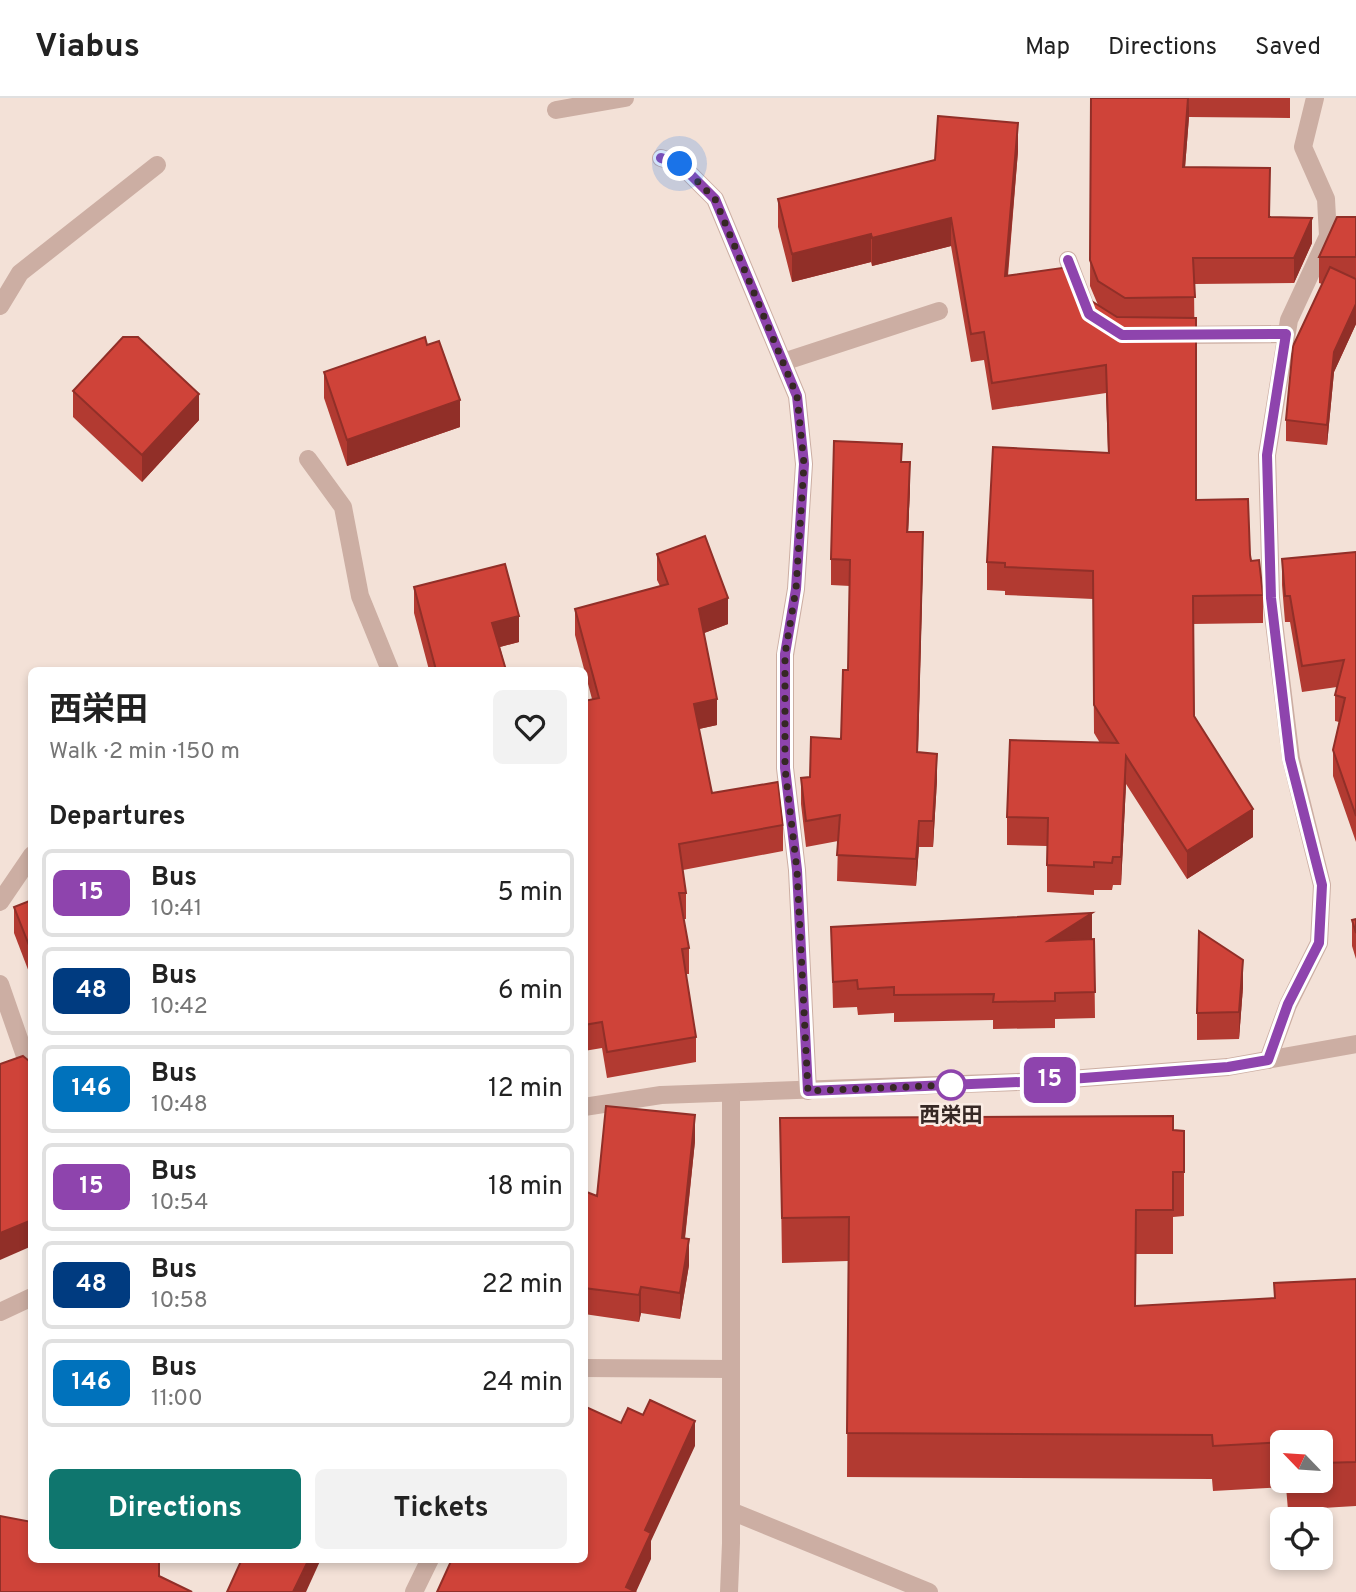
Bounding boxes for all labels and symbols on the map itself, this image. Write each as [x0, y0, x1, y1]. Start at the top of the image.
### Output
your location [662, 146, 697, 181]
line badge: 15 [1018, 1057, 1082, 1103]
marker: 西栄田 [936, 1070, 966, 1100]
place label: 西栄田 [920, 1103, 983, 1130]
north arrow [1270, 1430, 1334, 1493]

